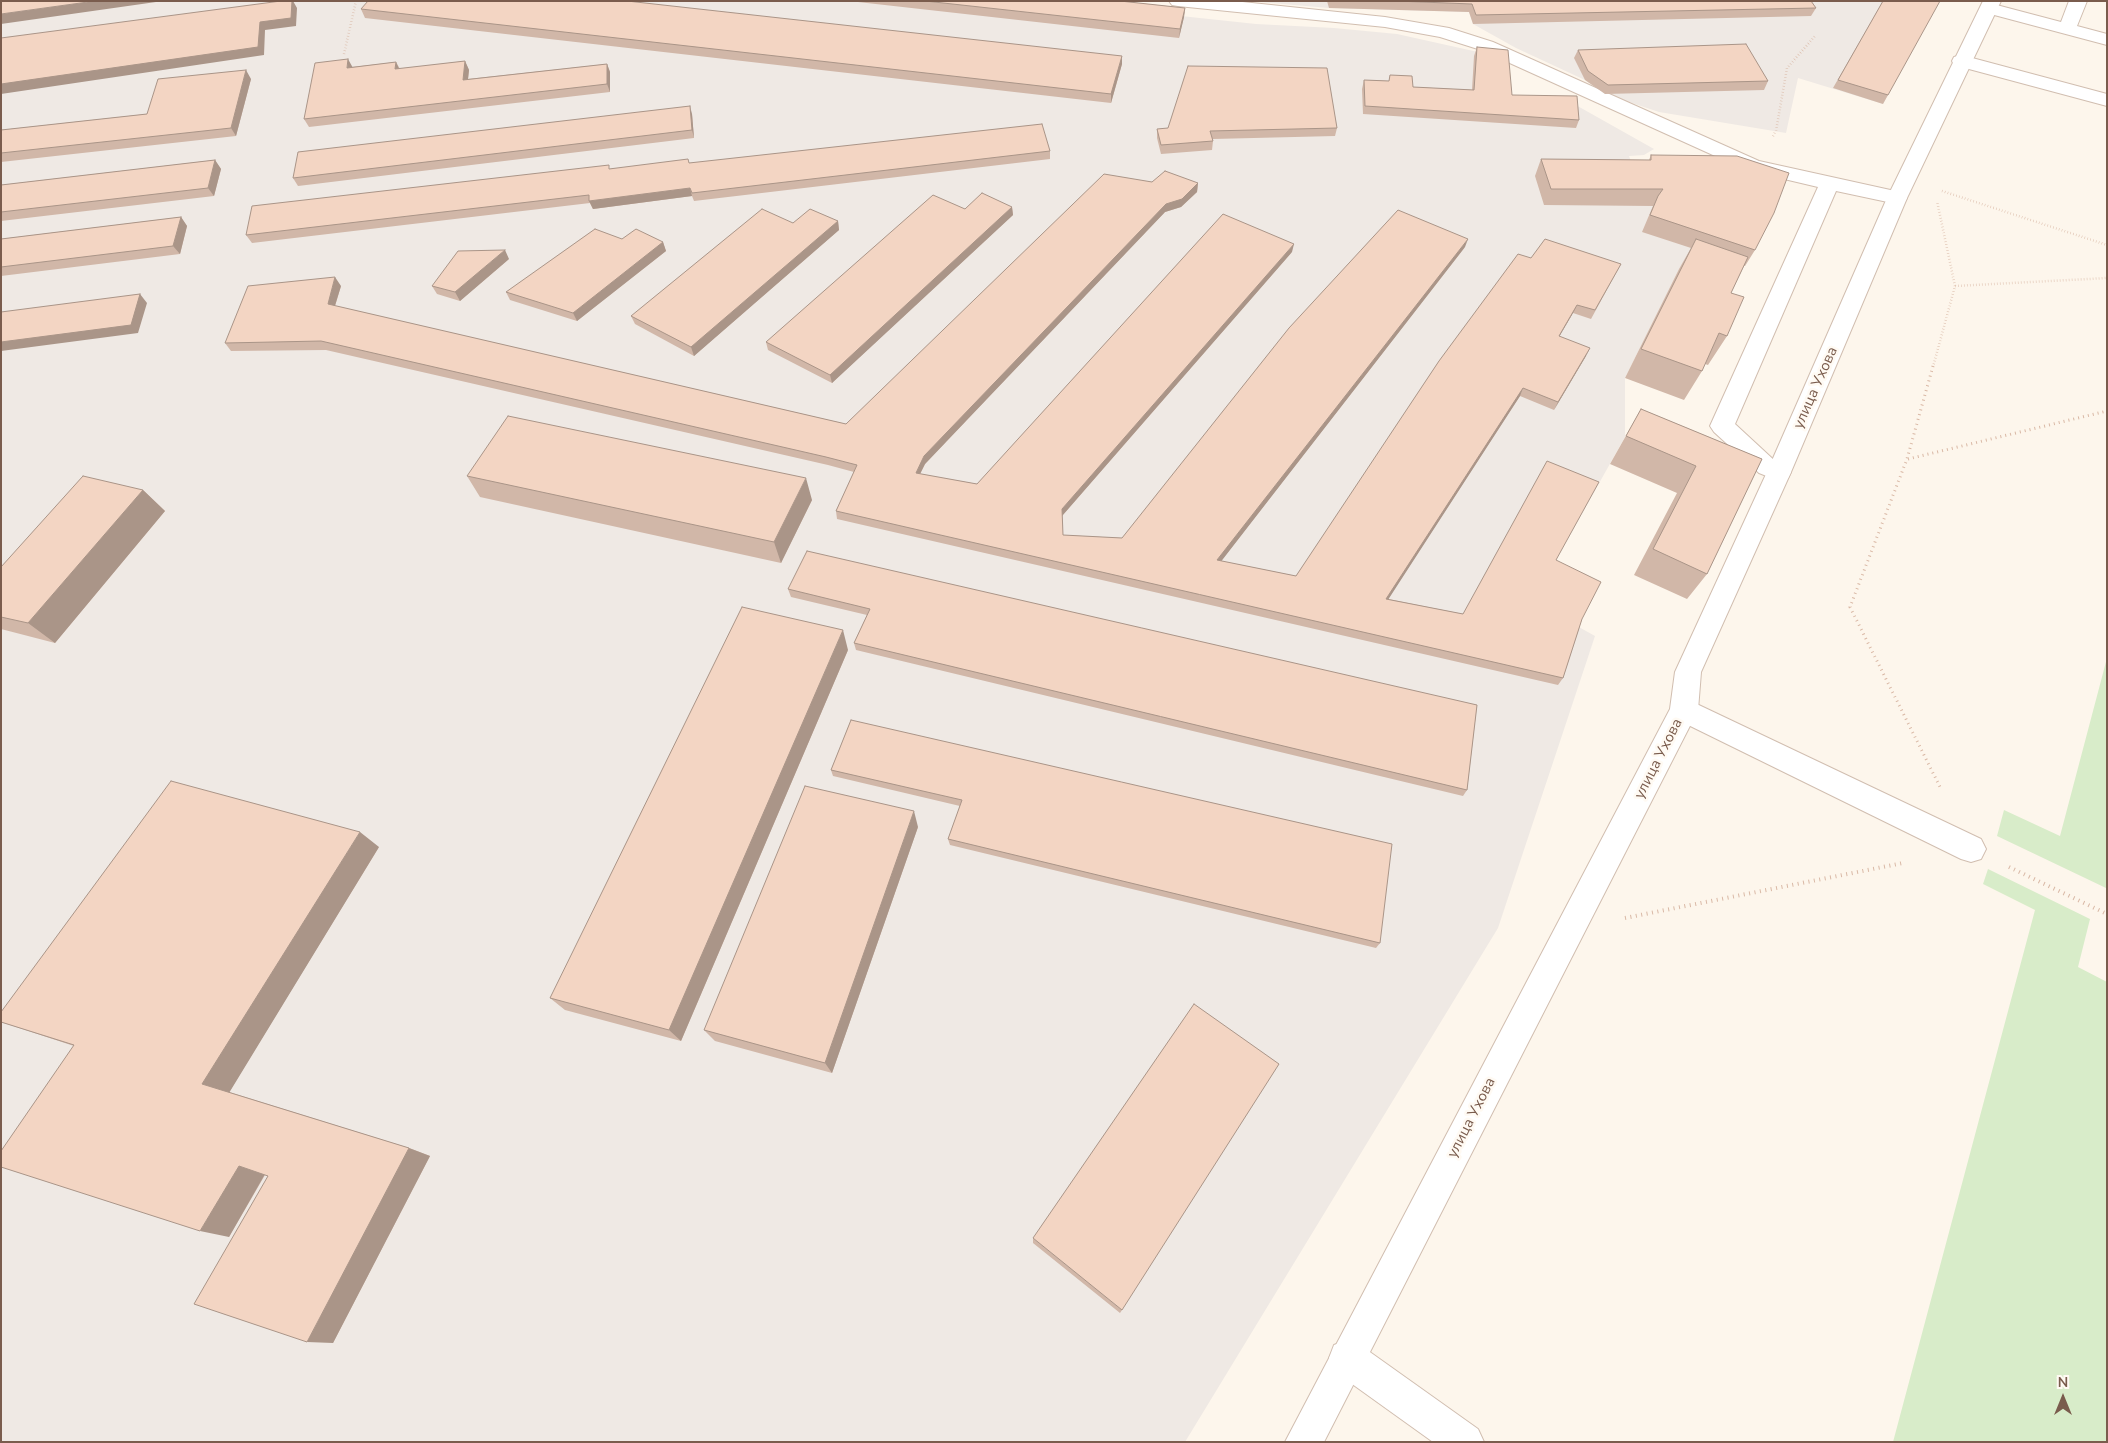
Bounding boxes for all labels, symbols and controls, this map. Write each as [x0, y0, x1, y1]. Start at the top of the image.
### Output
street label: улица Ухова [1790, 344, 1842, 432]
street label: улица Ухова [1631, 716, 1687, 802]
street label: улица Ухова [1444, 1075, 1500, 1161]
north arrow [2038, 1373, 2088, 1423]
text: N [2058, 1373, 2068, 1392]

